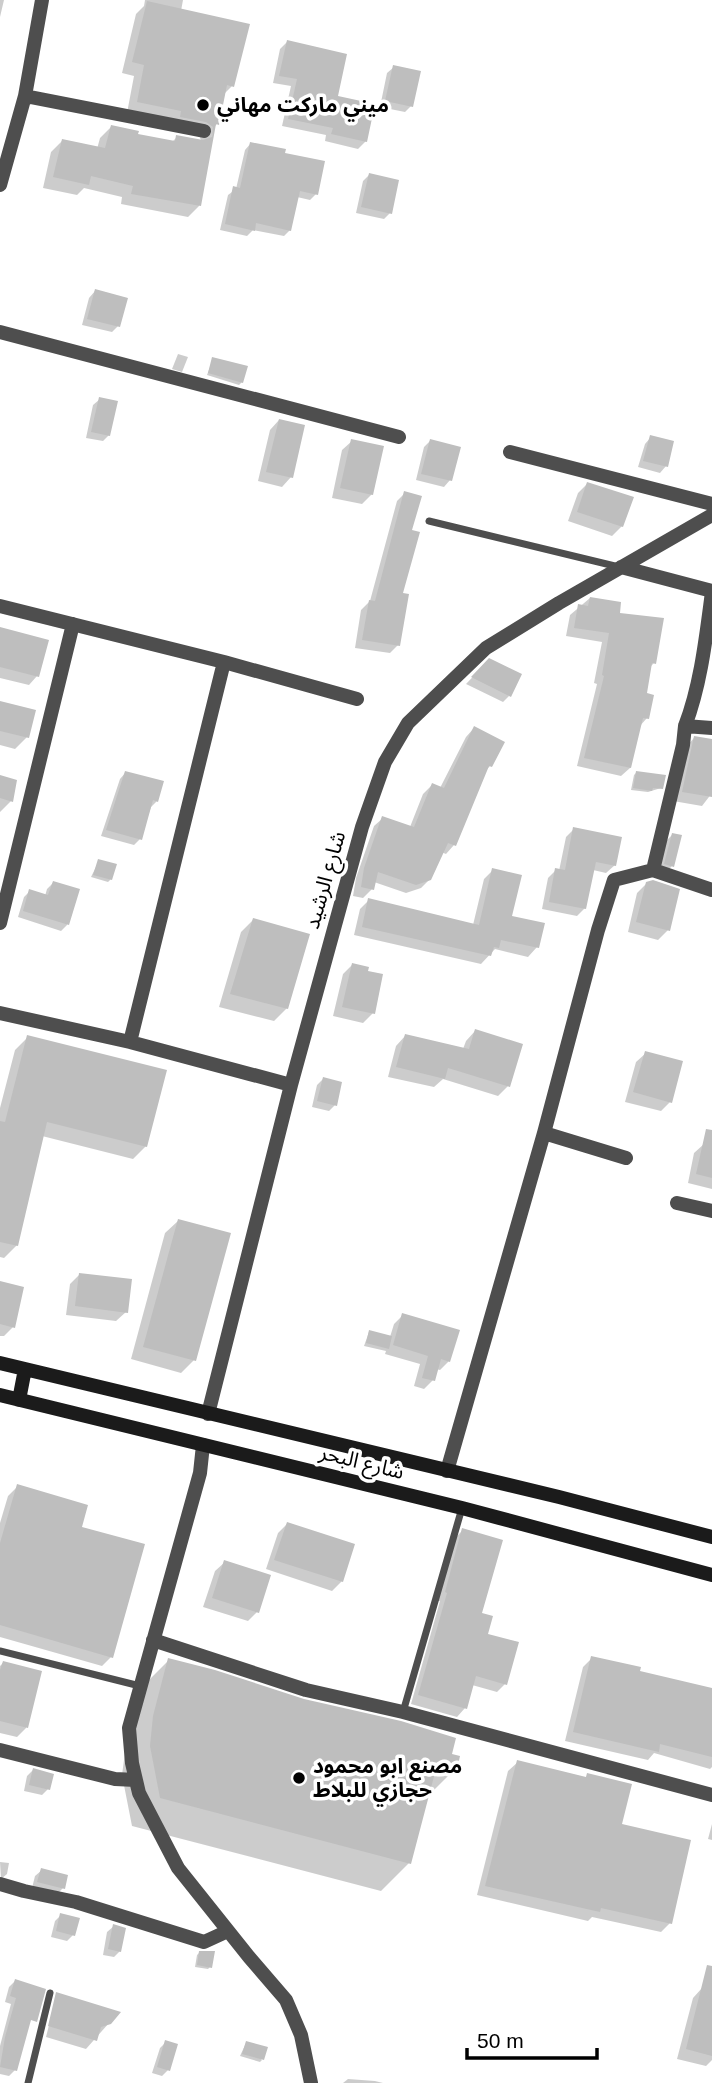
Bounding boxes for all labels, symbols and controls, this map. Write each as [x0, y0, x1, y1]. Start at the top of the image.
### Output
place label: ميني ماركت مهاني [217, 93, 389, 122]
marker: ميني ماركت مهاني [195, 97, 211, 113]
street label: شارع الرشيد [300, 828, 353, 932]
street label: شارع البحر [316, 1440, 407, 1487]
place label: مصنع ابو محمود حجازي للبلاط [313, 1754, 462, 1807]
marker: مصنع ابو محمود حجازي للبلاط [291, 1770, 307, 1786]
scale bar [467, 2016, 596, 2060]
text: 50 m [477, 2029, 524, 2052]

